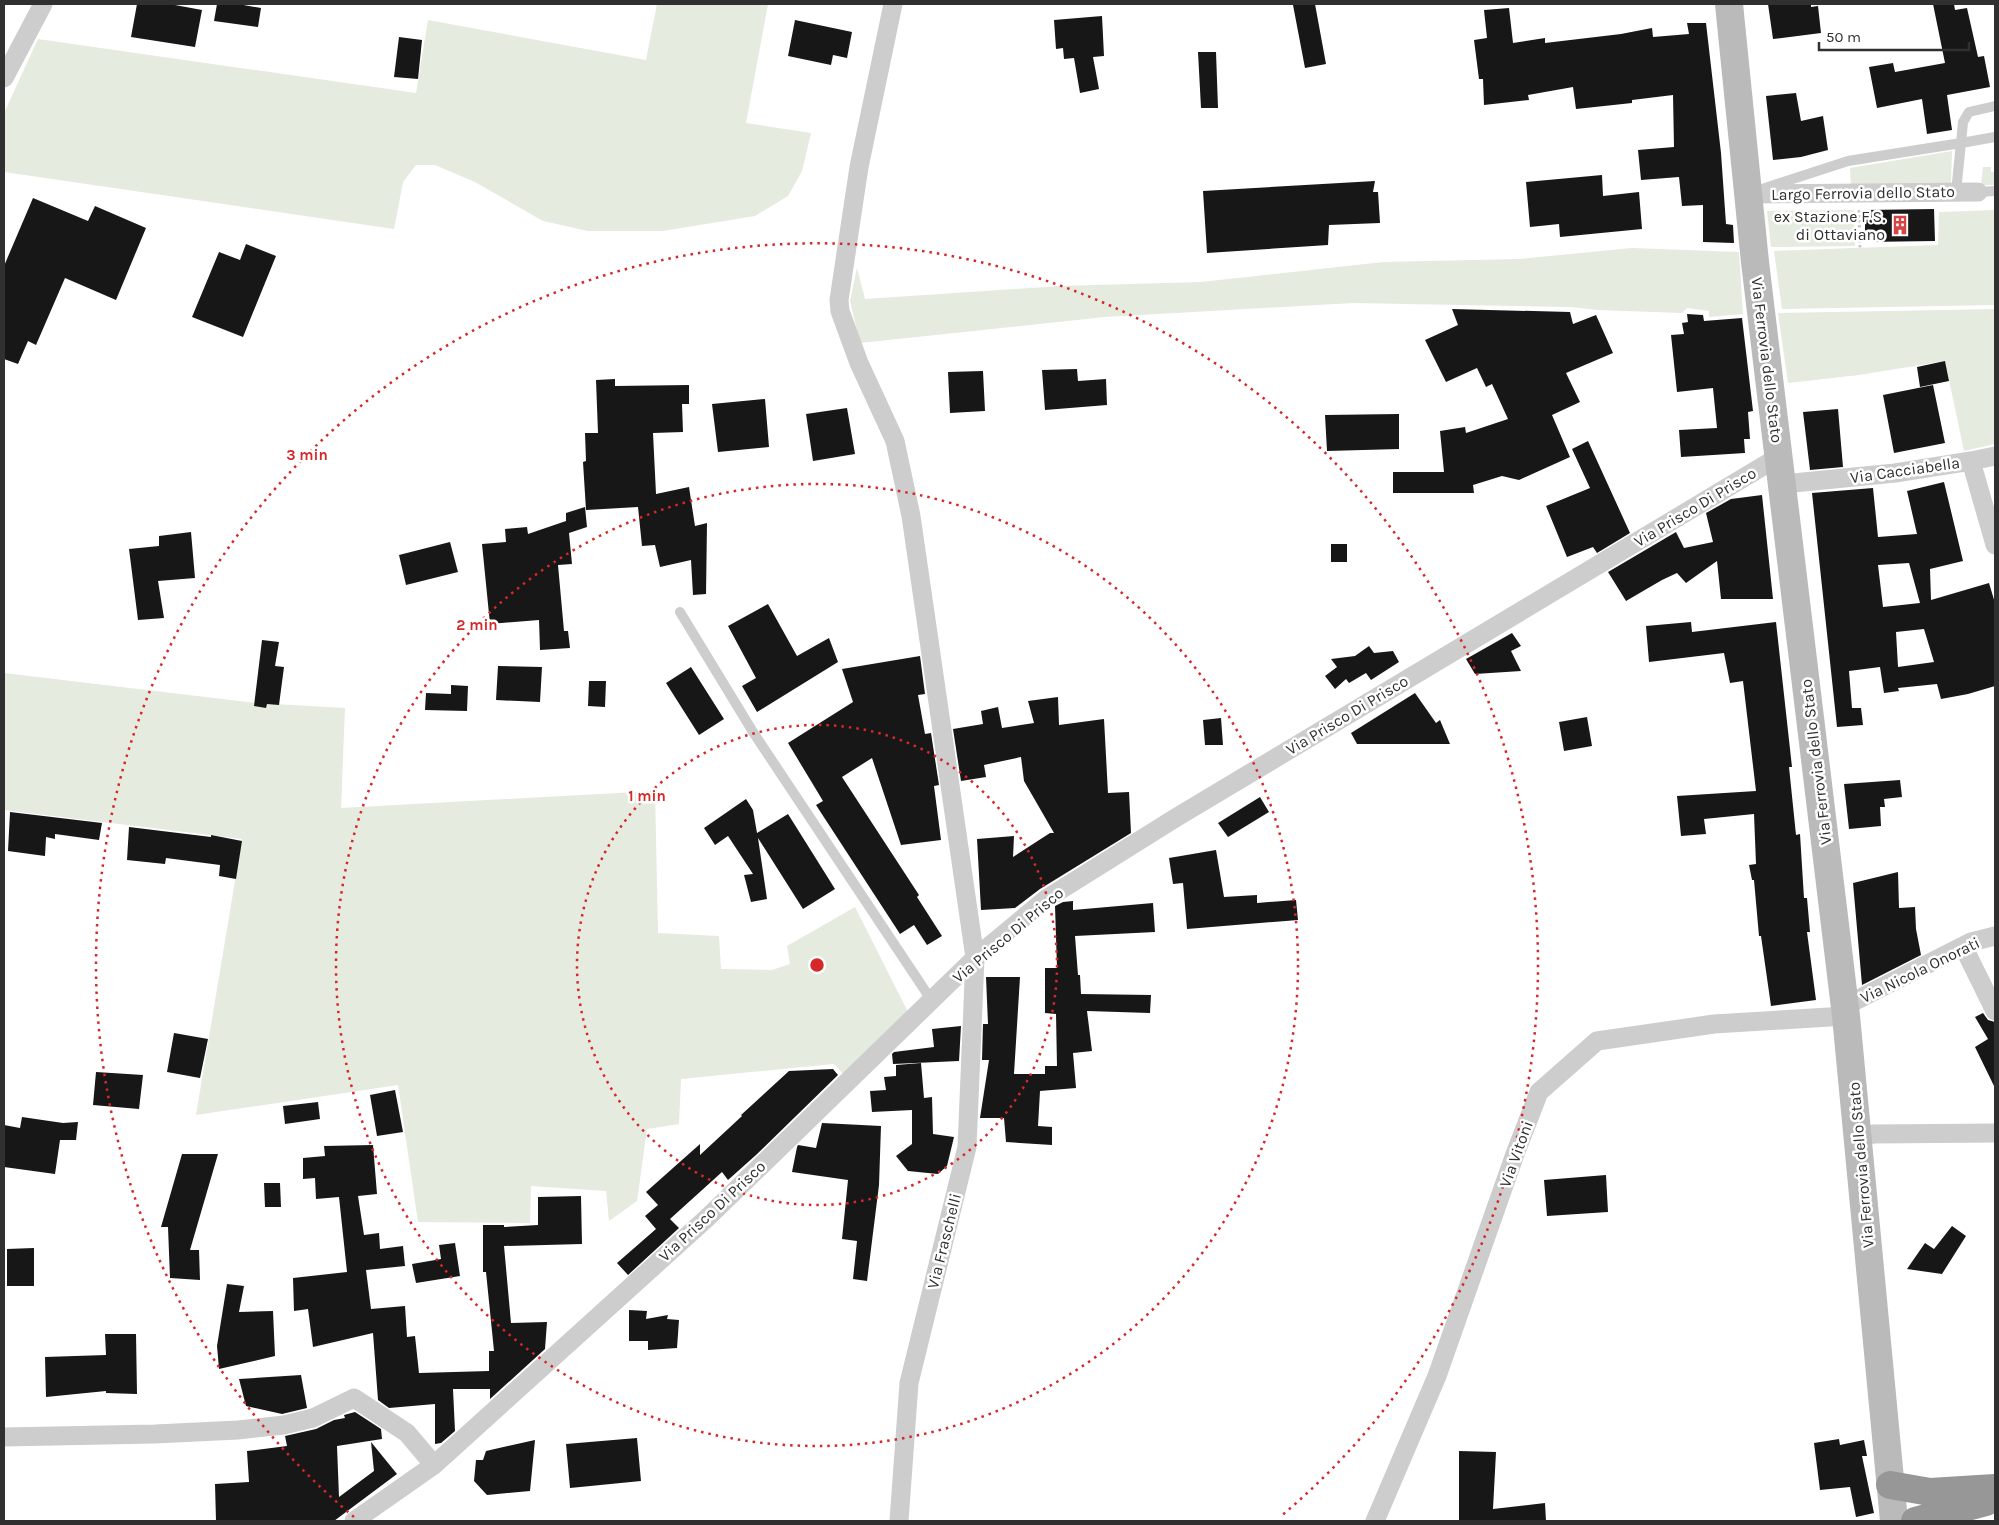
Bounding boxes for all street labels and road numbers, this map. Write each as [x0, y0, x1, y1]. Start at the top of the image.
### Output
street label: Largo Ferrovia dello Stato [1771, 182, 1955, 204]
street label: Via Ferrovia dello Stato [1747, 276, 1787, 444]
street label: Via Cacciabella [1849, 453, 1961, 487]
street label: Via Prisco Di Prisco [1631, 463, 1759, 551]
street label: Via Prisco Di Prisco [1283, 671, 1411, 759]
street label: Via Ferrovia dello Stato [1796, 678, 1836, 846]
street label: Via Prisco Di Prisco [949, 883, 1067, 987]
street label: Via Nicola Onorati [1857, 933, 1983, 1007]
street label: Via Ferrovia dello Stato [1844, 1081, 1878, 1249]
street label: Via Vitoni [1495, 1118, 1537, 1190]
street label: Via Prisco Di Prisco [655, 1157, 769, 1265]
street label: Via Fraschelli [923, 1191, 965, 1291]

